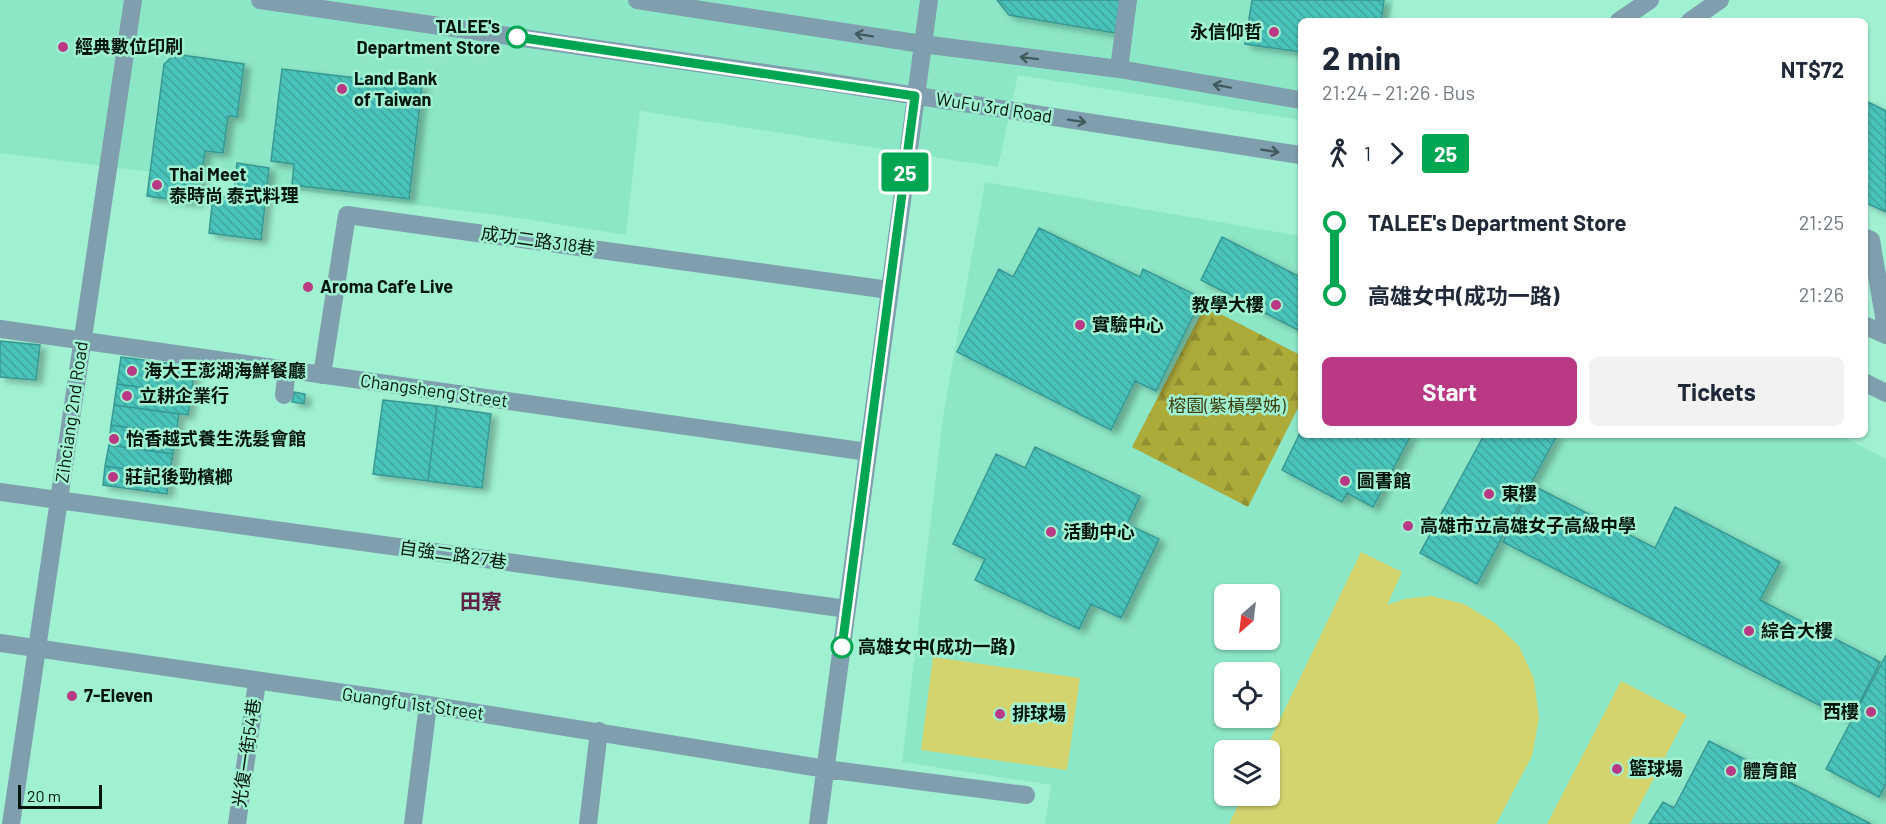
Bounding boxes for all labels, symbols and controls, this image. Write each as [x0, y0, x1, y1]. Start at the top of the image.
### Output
place label: TALEE's Department Store [356, 15, 500, 58]
place label: 永信仰哲 [1190, 20, 1262, 42]
marker: 永信仰哲 [1267, 25, 1281, 39]
marker: TALEE's Department Store [506, 26, 528, 48]
one-way arrow [855, 29, 875, 40]
place label: 經典數位印刷 [75, 35, 183, 57]
text: 2 min [1322, 37, 1401, 77]
marker: 經典數位印刷 [56, 40, 70, 54]
one-way arrow [1020, 52, 1040, 63]
text: NT$72 [1781, 56, 1844, 82]
place label: Land Bank of Taiwan [354, 67, 438, 110]
text: 21:24 – 21:26 · Bus [1322, 80, 1475, 104]
one-way arrow [1213, 81, 1232, 92]
marker: Land Bank of Taiwan [335, 82, 349, 96]
street label: WuFu 3rd Road [934, 87, 1054, 127]
one-way arrow [1066, 116, 1086, 127]
icon: walk [1322, 137, 1355, 170]
icon: forward [1380, 137, 1413, 170]
text: 1 [1364, 141, 1371, 165]
text: 25 [1434, 141, 1457, 166]
one-way arrow [1259, 145, 1279, 156]
line badge: 25 [878, 152, 932, 192]
text: 25 [893, 160, 917, 185]
place label: Thai Meet 泰時尚 泰式料理 [169, 163, 299, 206]
marker: Thai Meet 泰時尚 泰式料理 [150, 178, 164, 192]
text: TALEE's Department Store [1368, 209, 1627, 235]
text: 21:25 [1799, 210, 1844, 234]
street label: 成功二路318巷 [480, 221, 597, 259]
place label: Aroma Caf’e Live [320, 275, 453, 297]
marker: Aroma Caf’e Live [301, 280, 315, 294]
text: 高雄女中(成功一路) [1368, 282, 1559, 308]
text: 21:26 [1799, 282, 1844, 306]
place label: 教學大樓 [1192, 293, 1264, 315]
marker: 教學大樓 [1269, 298, 1283, 312]
place label: 實驗中心 [1092, 313, 1164, 335]
marker: 實驗中心 [1073, 318, 1087, 332]
street label: Zihciang 2nd Road [50, 340, 92, 484]
button: Start [1322, 357, 1577, 426]
button: Tickets [1589, 357, 1844, 426]
place label: 海大王澎湖海鮮餐廳 [144, 359, 306, 381]
marker: 海大王澎湖海鮮餐廳 [125, 364, 139, 378]
street label: Changsheng Street [359, 369, 509, 411]
place label: 立耕企業行 [139, 384, 229, 406]
marker: 立耕企業行 [120, 389, 134, 403]
park label: 榕園(紫槓學姊) [1168, 394, 1286, 416]
place label: 怡香越式養生洗髮會館 [126, 427, 306, 449]
marker: 怡香越式養生洗髮會館 [107, 432, 121, 446]
place label: 莊記後勁檳榔 [125, 465, 233, 487]
place label: 圖書館 [1357, 469, 1411, 491]
marker: 莊記後勁檳榔 [106, 470, 120, 484]
marker: 圖書館 [1338, 474, 1352, 488]
place label: 東樓 [1501, 482, 1537, 504]
marker: 東樓 [1482, 487, 1496, 501]
place label: 高雄市立高雄女子高級中學 [1420, 514, 1636, 536]
marker: 高雄市立高雄女子高級中學 [1401, 519, 1415, 533]
place label: 活動中心 [1063, 520, 1135, 542]
marker: 活動中心 [1044, 525, 1058, 539]
street label: 自強二路27巷 [398, 536, 508, 572]
north arrow [1214, 584, 1280, 650]
map controls [1214, 584, 1280, 806]
district label: 田寮 [460, 588, 502, 613]
place label: 綜合大樓 [1761, 619, 1833, 641]
marker: 綜合大樓 [1742, 624, 1756, 638]
place label: 高雄女中(成功一路) [858, 635, 1015, 657]
marker: 高雄女中(成功一路) [831, 636, 853, 658]
button: locate [1214, 662, 1280, 728]
street label: Guangfu 1st Street [341, 682, 486, 724]
place label: 7-Eleven [84, 684, 153, 706]
marker: 7-Eleven [65, 689, 79, 703]
street label: 光復一街54巷 [228, 697, 264, 808]
place label: 西樓 [1823, 700, 1859, 722]
place label: 排球場 [1012, 702, 1066, 724]
marker: 西樓 [1864, 705, 1878, 719]
marker: 排球場 [993, 707, 1007, 721]
button: layers [1214, 740, 1280, 806]
place label: 籃球場 [1629, 757, 1683, 779]
place label: 體育館 [1743, 759, 1797, 781]
marker: 籃球場 [1610, 762, 1624, 776]
marker: 體育館 [1724, 764, 1738, 778]
scale bar [18, 782, 102, 810]
text: 20 m [27, 786, 61, 805]

